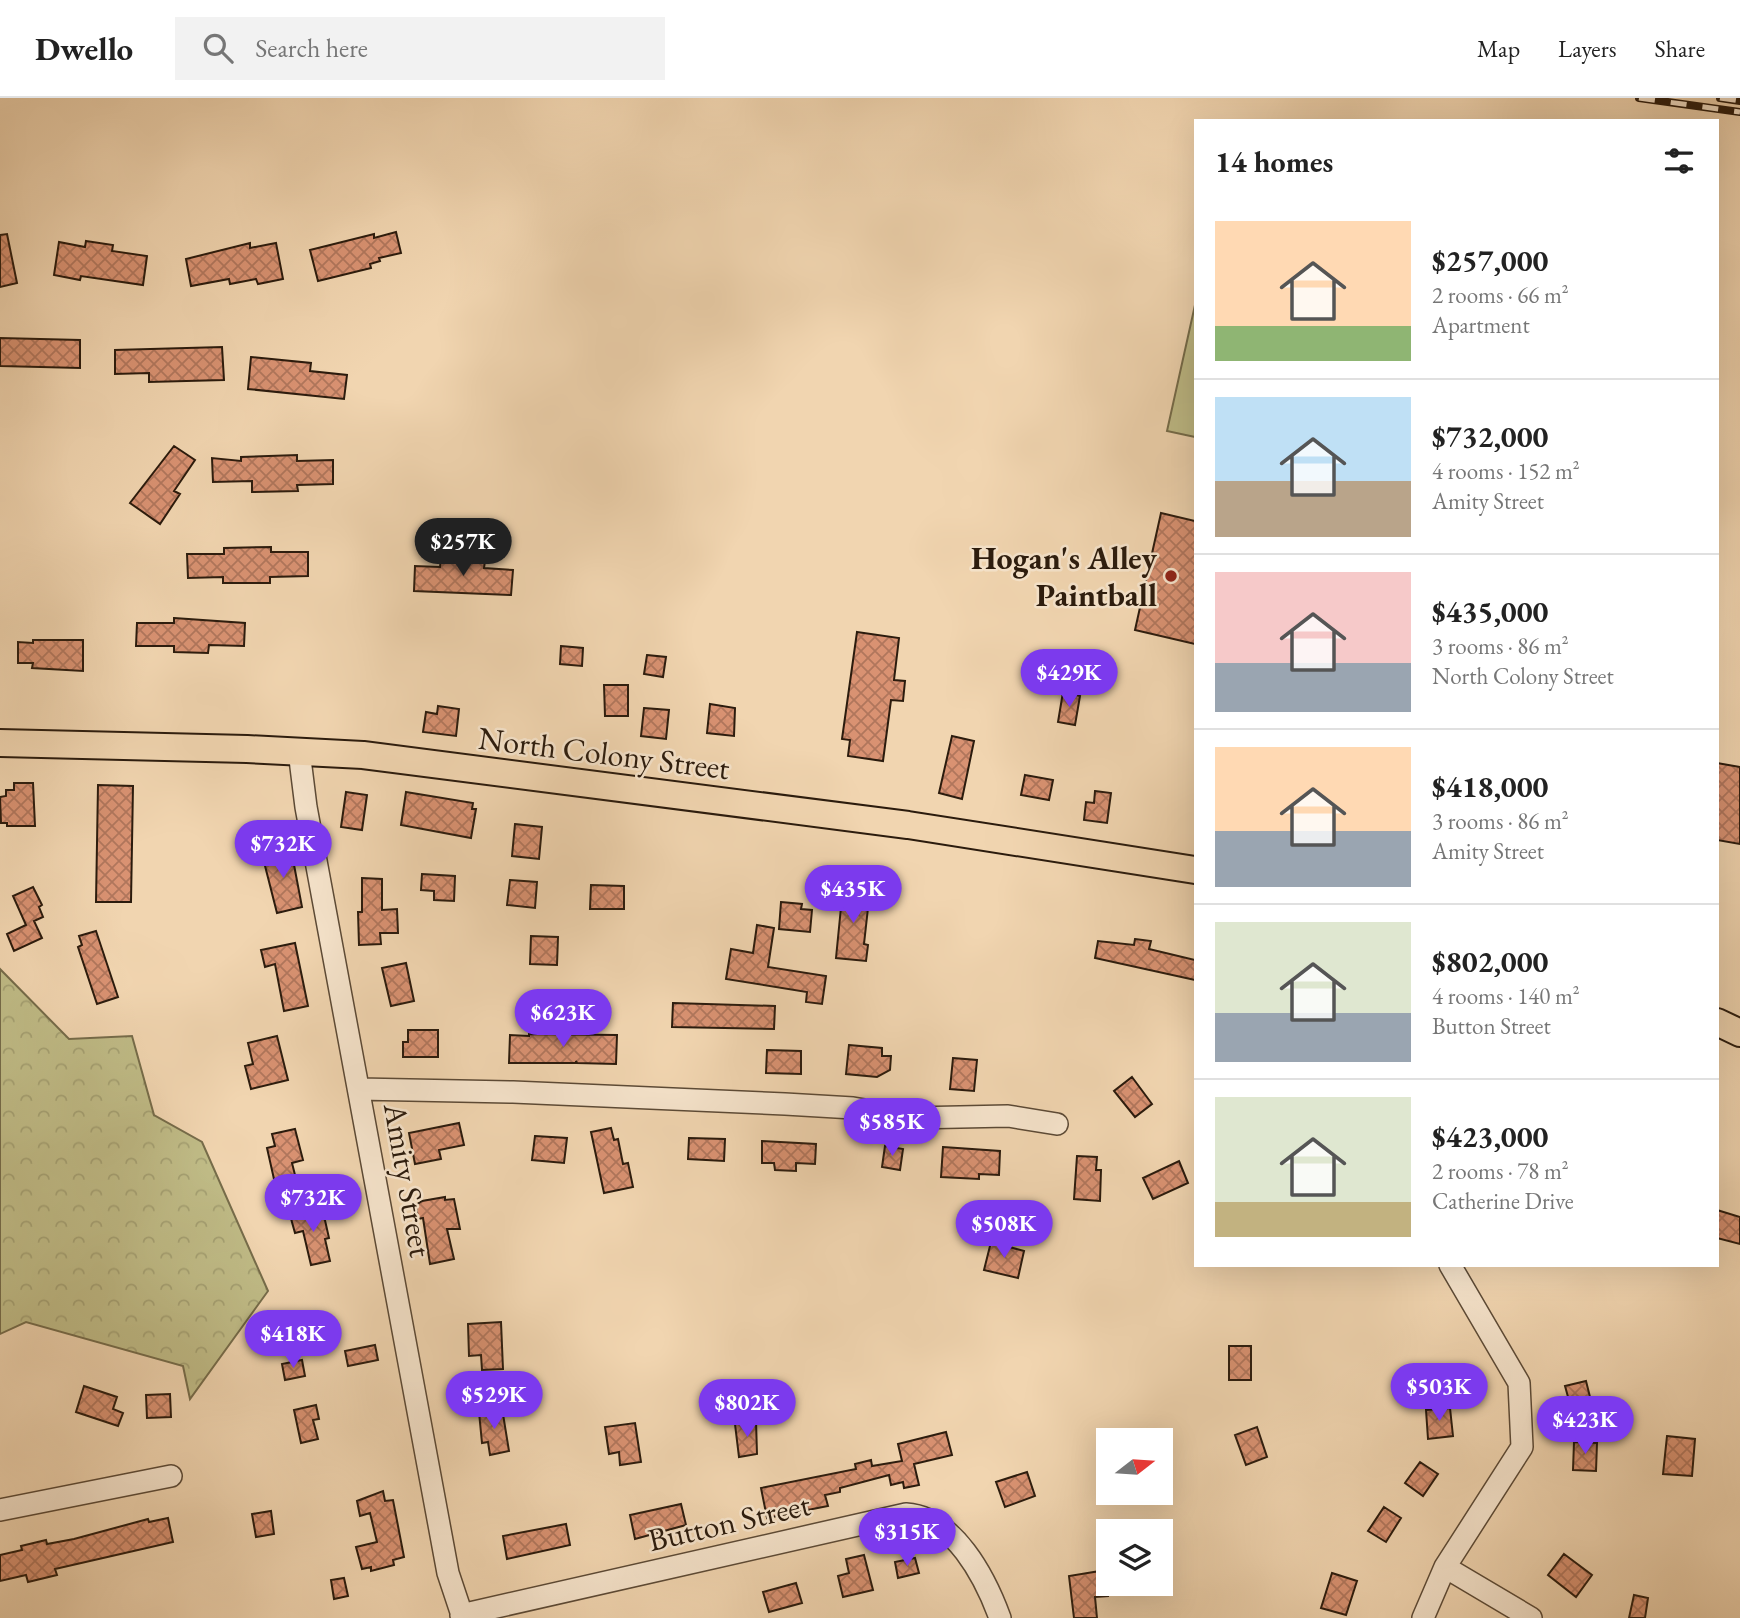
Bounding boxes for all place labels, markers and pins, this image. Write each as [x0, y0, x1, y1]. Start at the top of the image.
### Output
pin: $257K [414, 518, 512, 578]
place label: Hogan's Alley Paintball [971, 537, 1158, 616]
marker: Hogan's Alley Paintball [1163, 568, 1179, 584]
pin: $429K [1020, 650, 1118, 709]
pin: $732K [234, 820, 332, 880]
pin: $435K [804, 866, 902, 925]
pin: $623K [514, 990, 612, 1049]
pin: $585K [843, 1098, 941, 1158]
pin: $732K [264, 1174, 362, 1234]
pin: $508K [955, 1200, 1053, 1260]
pin: $418K [244, 1310, 342, 1370]
pin: $503K [1390, 1364, 1488, 1423]
pin: $529K [445, 1372, 543, 1431]
pin: $802K [698, 1380, 796, 1439]
pin: $423K [1536, 1396, 1634, 1456]
pin: $315K [858, 1508, 956, 1568]

